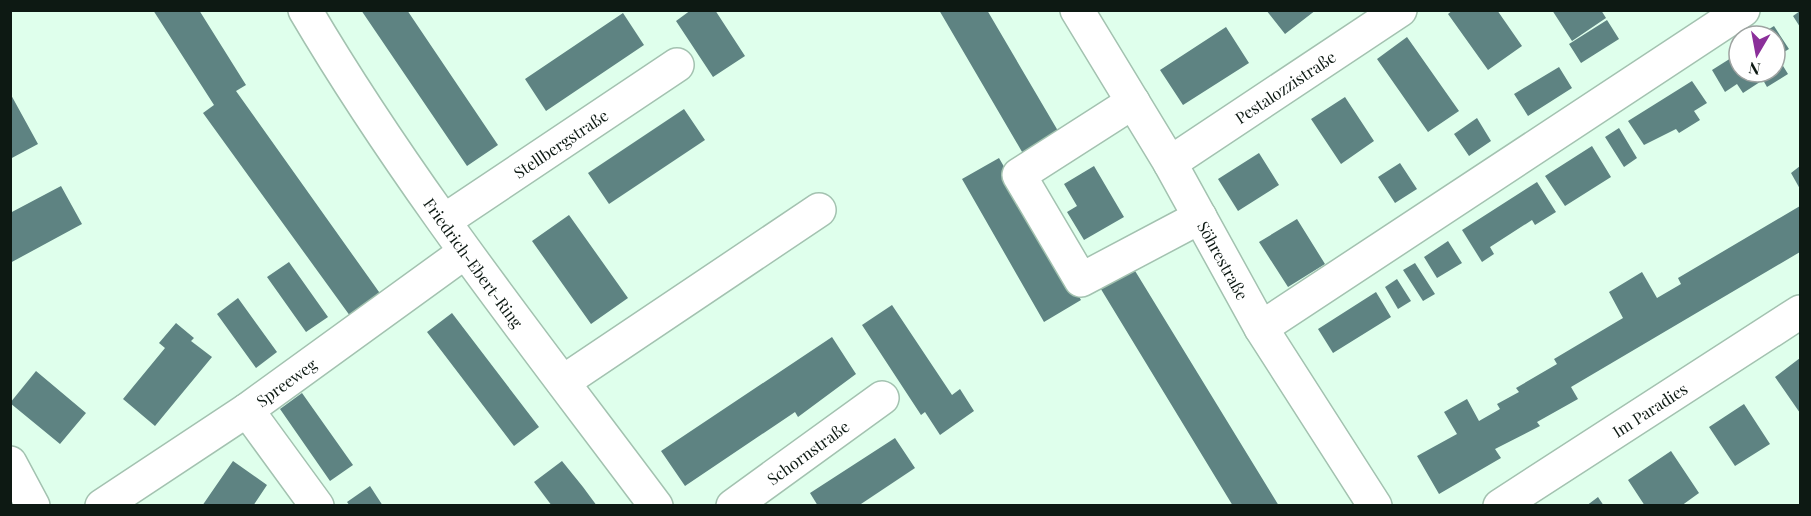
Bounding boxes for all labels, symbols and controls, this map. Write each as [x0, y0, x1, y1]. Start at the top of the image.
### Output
north arrow [1727, 24, 1787, 84]
street label: Pestalozzistraße [1231, 46, 1339, 128]
text: N [1746, 58, 1762, 81]
street label: Stellbergstraße [509, 104, 612, 182]
street label: Friedrich-Ebert-Ring [420, 193, 529, 332]
street label: Söhrestraße [1193, 217, 1254, 303]
street label: Spreeweg [252, 353, 321, 411]
street label: Im Paradies [1608, 377, 1691, 441]
street label: Schornstraße [762, 415, 853, 489]

